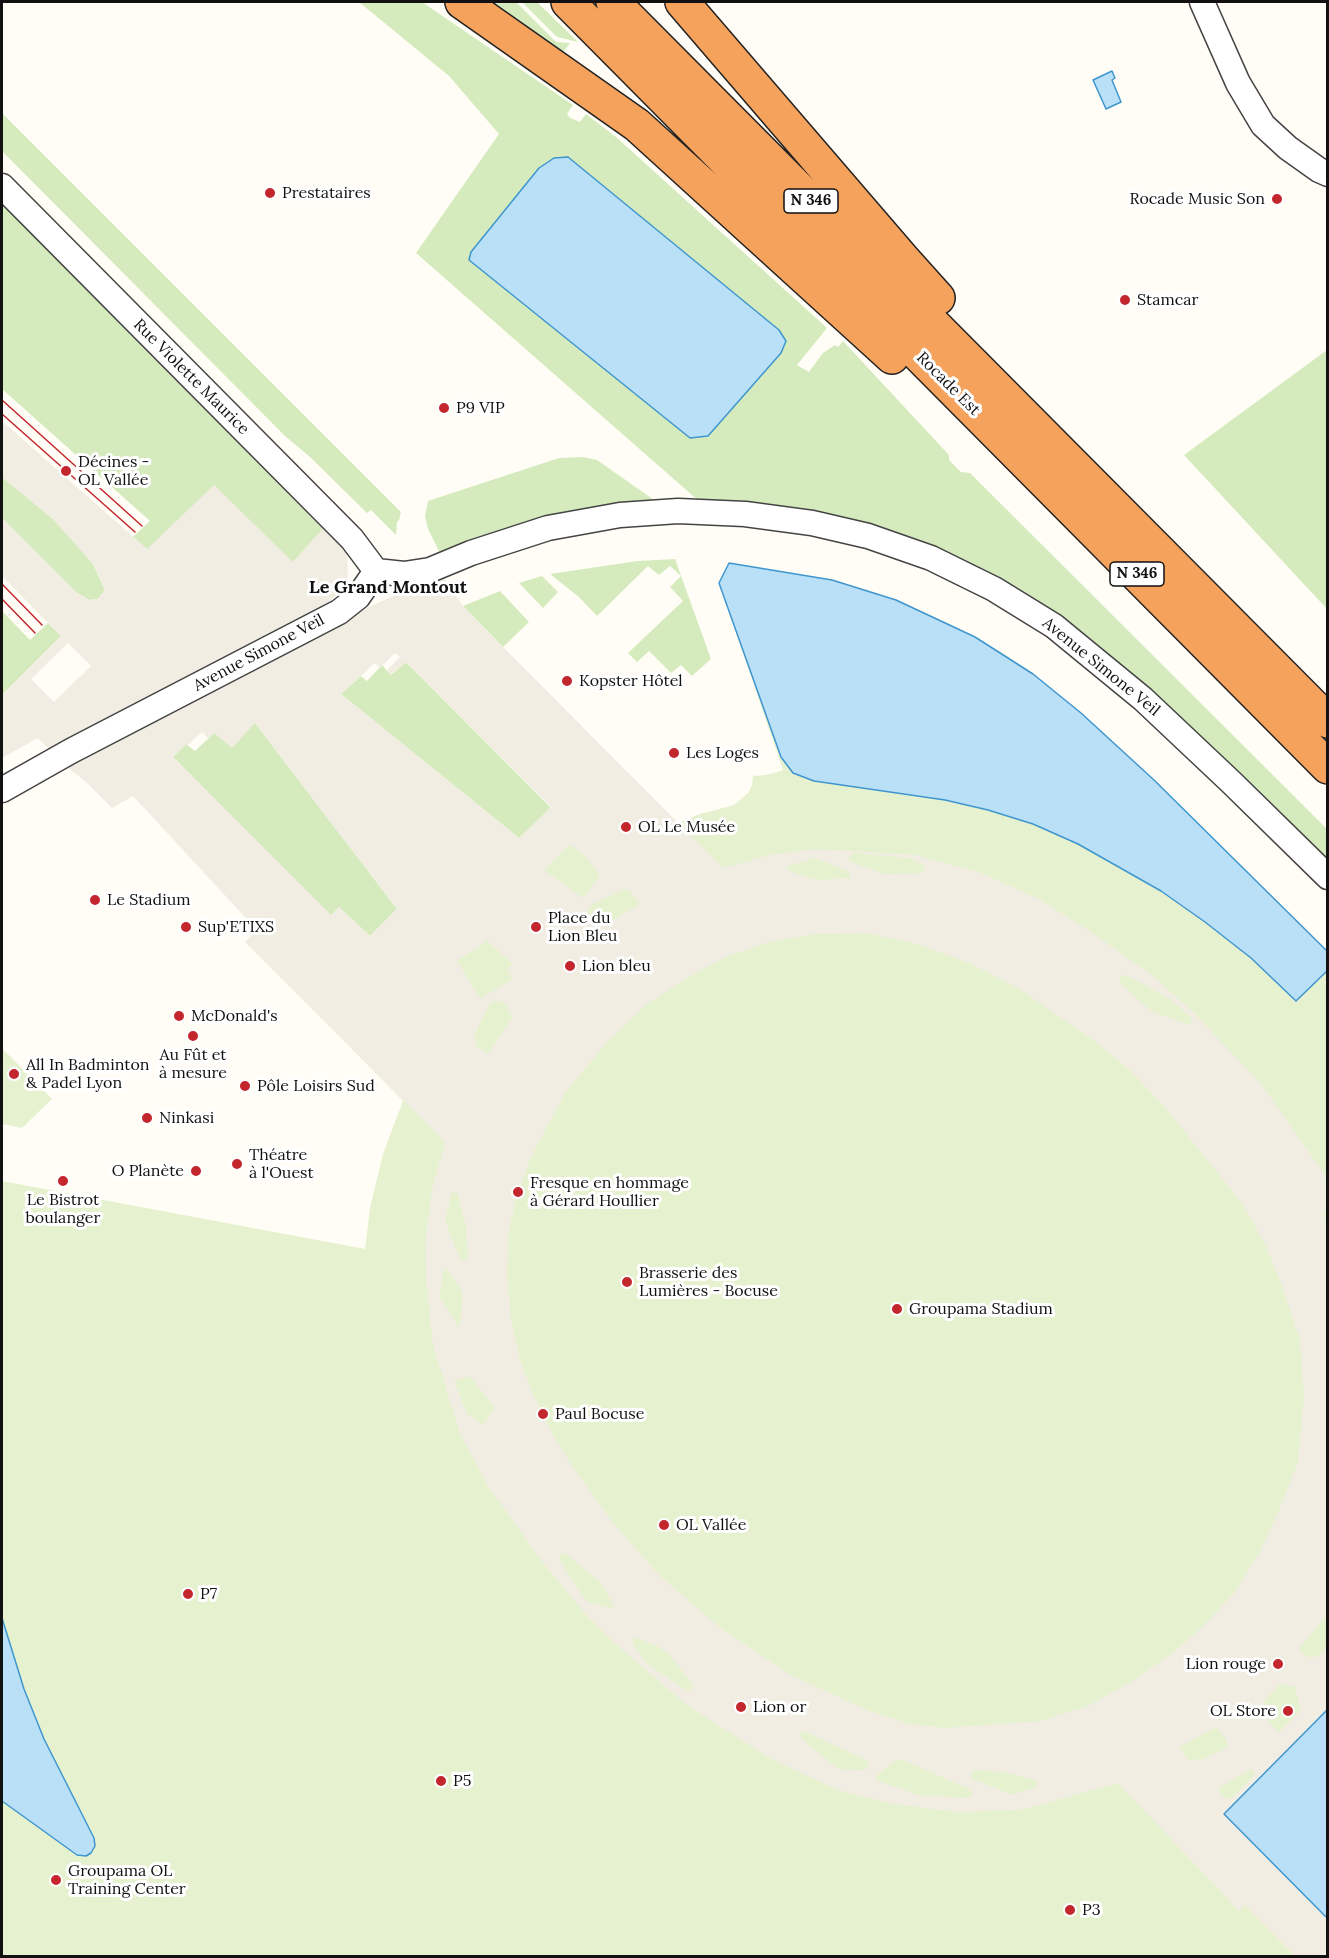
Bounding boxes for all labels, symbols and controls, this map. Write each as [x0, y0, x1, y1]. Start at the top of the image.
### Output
place label: Prestataires [282, 183, 371, 203]
marker: Prestataires [263, 186, 277, 200]
road number: N 346 [784, 189, 838, 213]
place label: Rocade Music Son [1130, 189, 1265, 209]
marker: Rocade Music Son [1270, 192, 1284, 206]
place label: Stamcar [1137, 290, 1198, 310]
marker: Stamcar [1118, 293, 1132, 307]
street label: Rue Violette Maurice [129, 315, 253, 439]
street label: Rocade Est [912, 348, 984, 420]
place label: P9 VIP [456, 398, 505, 418]
marker: P9 VIP [437, 401, 451, 415]
place label: Décines - OL Vallée [78, 452, 149, 490]
marker: Décines - OL Vallée [59, 464, 73, 478]
road number: N 346 [1110, 562, 1164, 586]
district label: Le Grand Montout [309, 577, 467, 599]
street label: Avenue Simone Veil [190, 610, 328, 696]
street label: Avenue Simone Veil [1038, 614, 1164, 720]
place label: Kopster Hôtel [579, 671, 683, 691]
marker: Kopster Hôtel [560, 674, 574, 688]
place label: Les Loges [686, 743, 759, 763]
marker: Les Loges [667, 746, 681, 760]
place label: OL Le Musée [638, 817, 735, 837]
marker: OL Le Musée [619, 820, 633, 834]
place label: Le Stadium [107, 890, 191, 910]
marker: Le Stadium [88, 893, 102, 907]
place label: Place du Lion Bleu [548, 908, 617, 946]
place label: Sup'ETIXS [198, 917, 274, 937]
marker: Sup'ETIXS [179, 920, 193, 934]
marker: Place du Lion Bleu [529, 920, 543, 934]
place label: Lion bleu [582, 956, 651, 976]
marker: Lion bleu [563, 959, 577, 973]
place label: McDonald's [191, 1006, 278, 1026]
marker: McDonald's [172, 1009, 186, 1023]
marker: Au Fût et à mesure [186, 1029, 200, 1043]
place label: Au Fût et à mesure [159, 1045, 227, 1083]
place label: All In Badminton & Padel Lyon [26, 1055, 149, 1093]
marker: All In Badminton & Padel Lyon [7, 1067, 21, 1081]
place label: Pôle Loisirs Sud [257, 1076, 375, 1096]
marker: Pôle Loisirs Sud [238, 1079, 252, 1093]
place label: Ninkasi [159, 1108, 214, 1128]
marker: Ninkasi [140, 1111, 154, 1125]
place label: Théatre à l'Ouest [249, 1145, 314, 1183]
marker: Théatre à l'Ouest [230, 1157, 244, 1171]
place label: O Planète [112, 1161, 184, 1181]
marker: O Planète [189, 1164, 203, 1178]
place label: Fresque en hommage à Gérard Houllier [530, 1173, 689, 1211]
marker: Le Bistrot boulanger [56, 1174, 70, 1188]
marker: Fresque en hommage à Gérard Houllier [511, 1185, 525, 1199]
place label: Le Bistrot boulanger [26, 1190, 100, 1228]
place label: Brasserie des Lumières - Bocuse [639, 1263, 778, 1301]
marker: Brasserie des Lumières - Bocuse [620, 1275, 634, 1289]
place label: Groupama Stadium [909, 1299, 1053, 1319]
marker: Groupama Stadium [890, 1302, 904, 1316]
place label: Paul Bocuse [555, 1404, 644, 1424]
marker: Paul Bocuse [536, 1407, 550, 1421]
place label: OL Vallée [676, 1515, 746, 1535]
marker: OL Vallée [657, 1518, 671, 1532]
place label: P7 [200, 1584, 217, 1604]
marker: P7 [181, 1587, 195, 1601]
place label: Lion rouge [1186, 1654, 1266, 1674]
marker: Lion rouge [1271, 1657, 1285, 1671]
place label: Lion or [753, 1697, 806, 1717]
marker: Lion or [734, 1700, 748, 1714]
place label: OL Store [1210, 1701, 1276, 1721]
marker: OL Store [1281, 1704, 1295, 1718]
place label: P5 [453, 1771, 471, 1791]
marker: P5 [434, 1774, 448, 1788]
place label: Groupama OL Training Center [68, 1861, 186, 1899]
marker: Groupama OL Training Center [49, 1873, 63, 1887]
place label: P3 [1082, 1900, 1101, 1920]
marker: P3 [1063, 1903, 1077, 1917]

